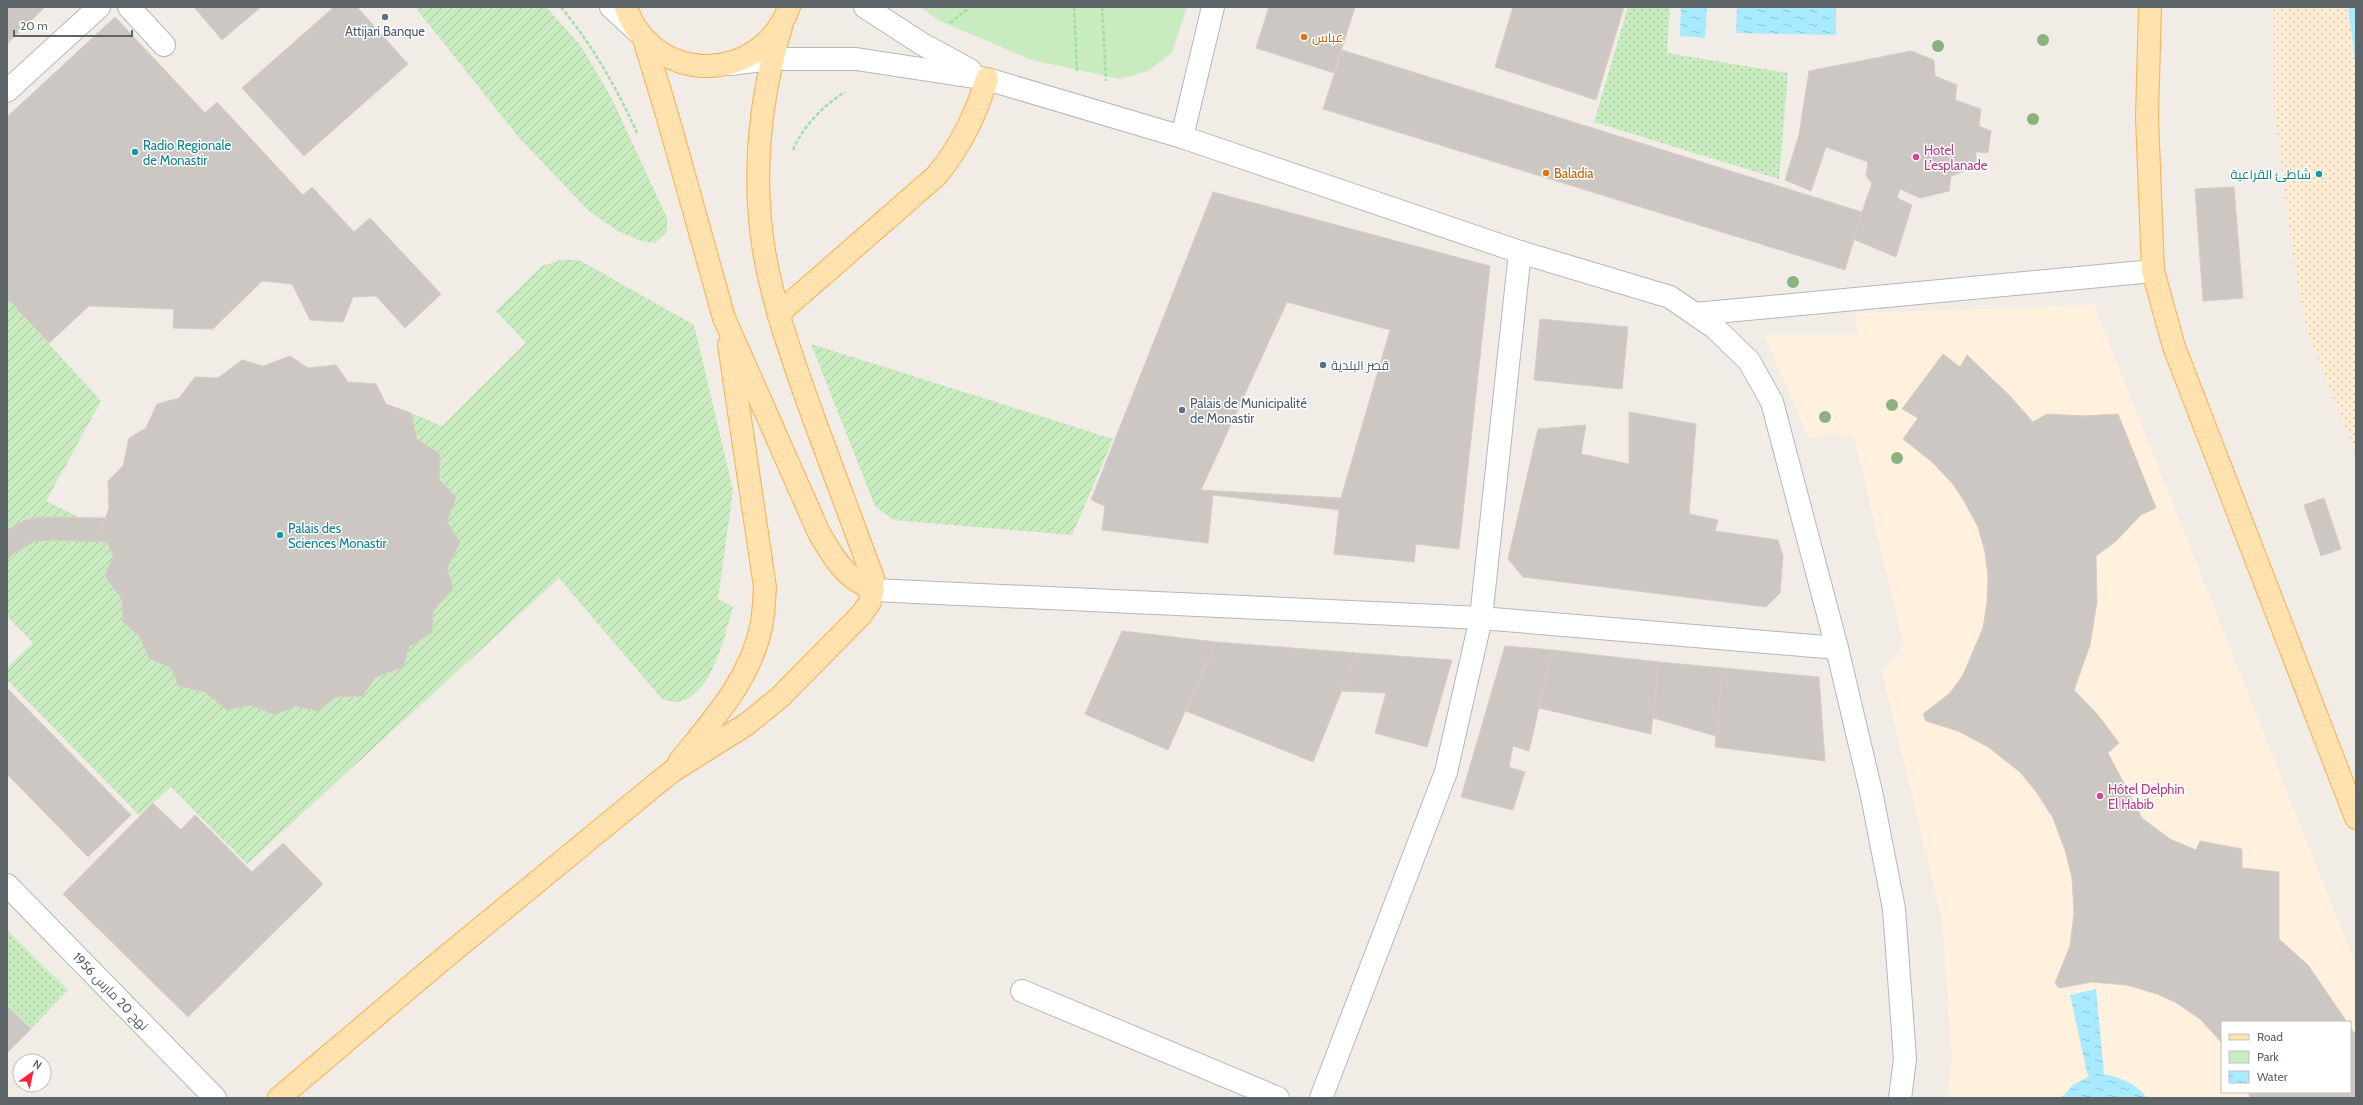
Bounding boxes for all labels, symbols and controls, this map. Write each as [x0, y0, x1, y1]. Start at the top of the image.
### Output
scale bar [14, 12, 132, 38]
marker: Attijari Banque [380, 12, 390, 22]
text: 20 m [20, 18, 48, 33]
place label: Attijari Banque [345, 23, 425, 40]
place label: عباس [1312, 29, 1343, 45]
marker: عباس [1299, 32, 1309, 42]
place label: Radio Regionale de Monastir [143, 137, 231, 168]
place label: Hotel L'esplanade [1924, 142, 1988, 173]
marker: Radio Regionale de Monastir [130, 147, 140, 157]
marker: Hotel L'esplanade [1911, 152, 1921, 162]
place label: Baladia [1554, 165, 1594, 181]
place label: شاطئ القراعية [2231, 166, 2311, 182]
marker: Baladia [1541, 168, 1551, 178]
marker: شاطئ القراعية [2314, 169, 2324, 179]
place label: قصر البلدية [1331, 357, 1389, 373]
marker: قصر البلدية [1318, 360, 1328, 370]
place label: Palais de Municipalité de Monastir [1190, 395, 1307, 426]
marker: Palais de Municipalité de Monastir [1177, 405, 1187, 415]
place label: Palais des Sciences Monastir [288, 520, 388, 551]
marker: Palais des Sciences Monastir [275, 530, 285, 540]
place label: Hôtel Delphin El Habib [2108, 781, 2184, 812]
marker: Hôtel Delphin El Habib [2095, 791, 2105, 801]
street label: نهج 20 مارس 1956 [69, 949, 152, 1034]
legend [2221, 1021, 2351, 1093]
text: Road [2257, 1029, 2283, 1044]
text: Park [2257, 1049, 2279, 1064]
north arrow [12, 1053, 52, 1093]
text: N [30, 1057, 45, 1073]
text: Water [2257, 1069, 2288, 1084]

